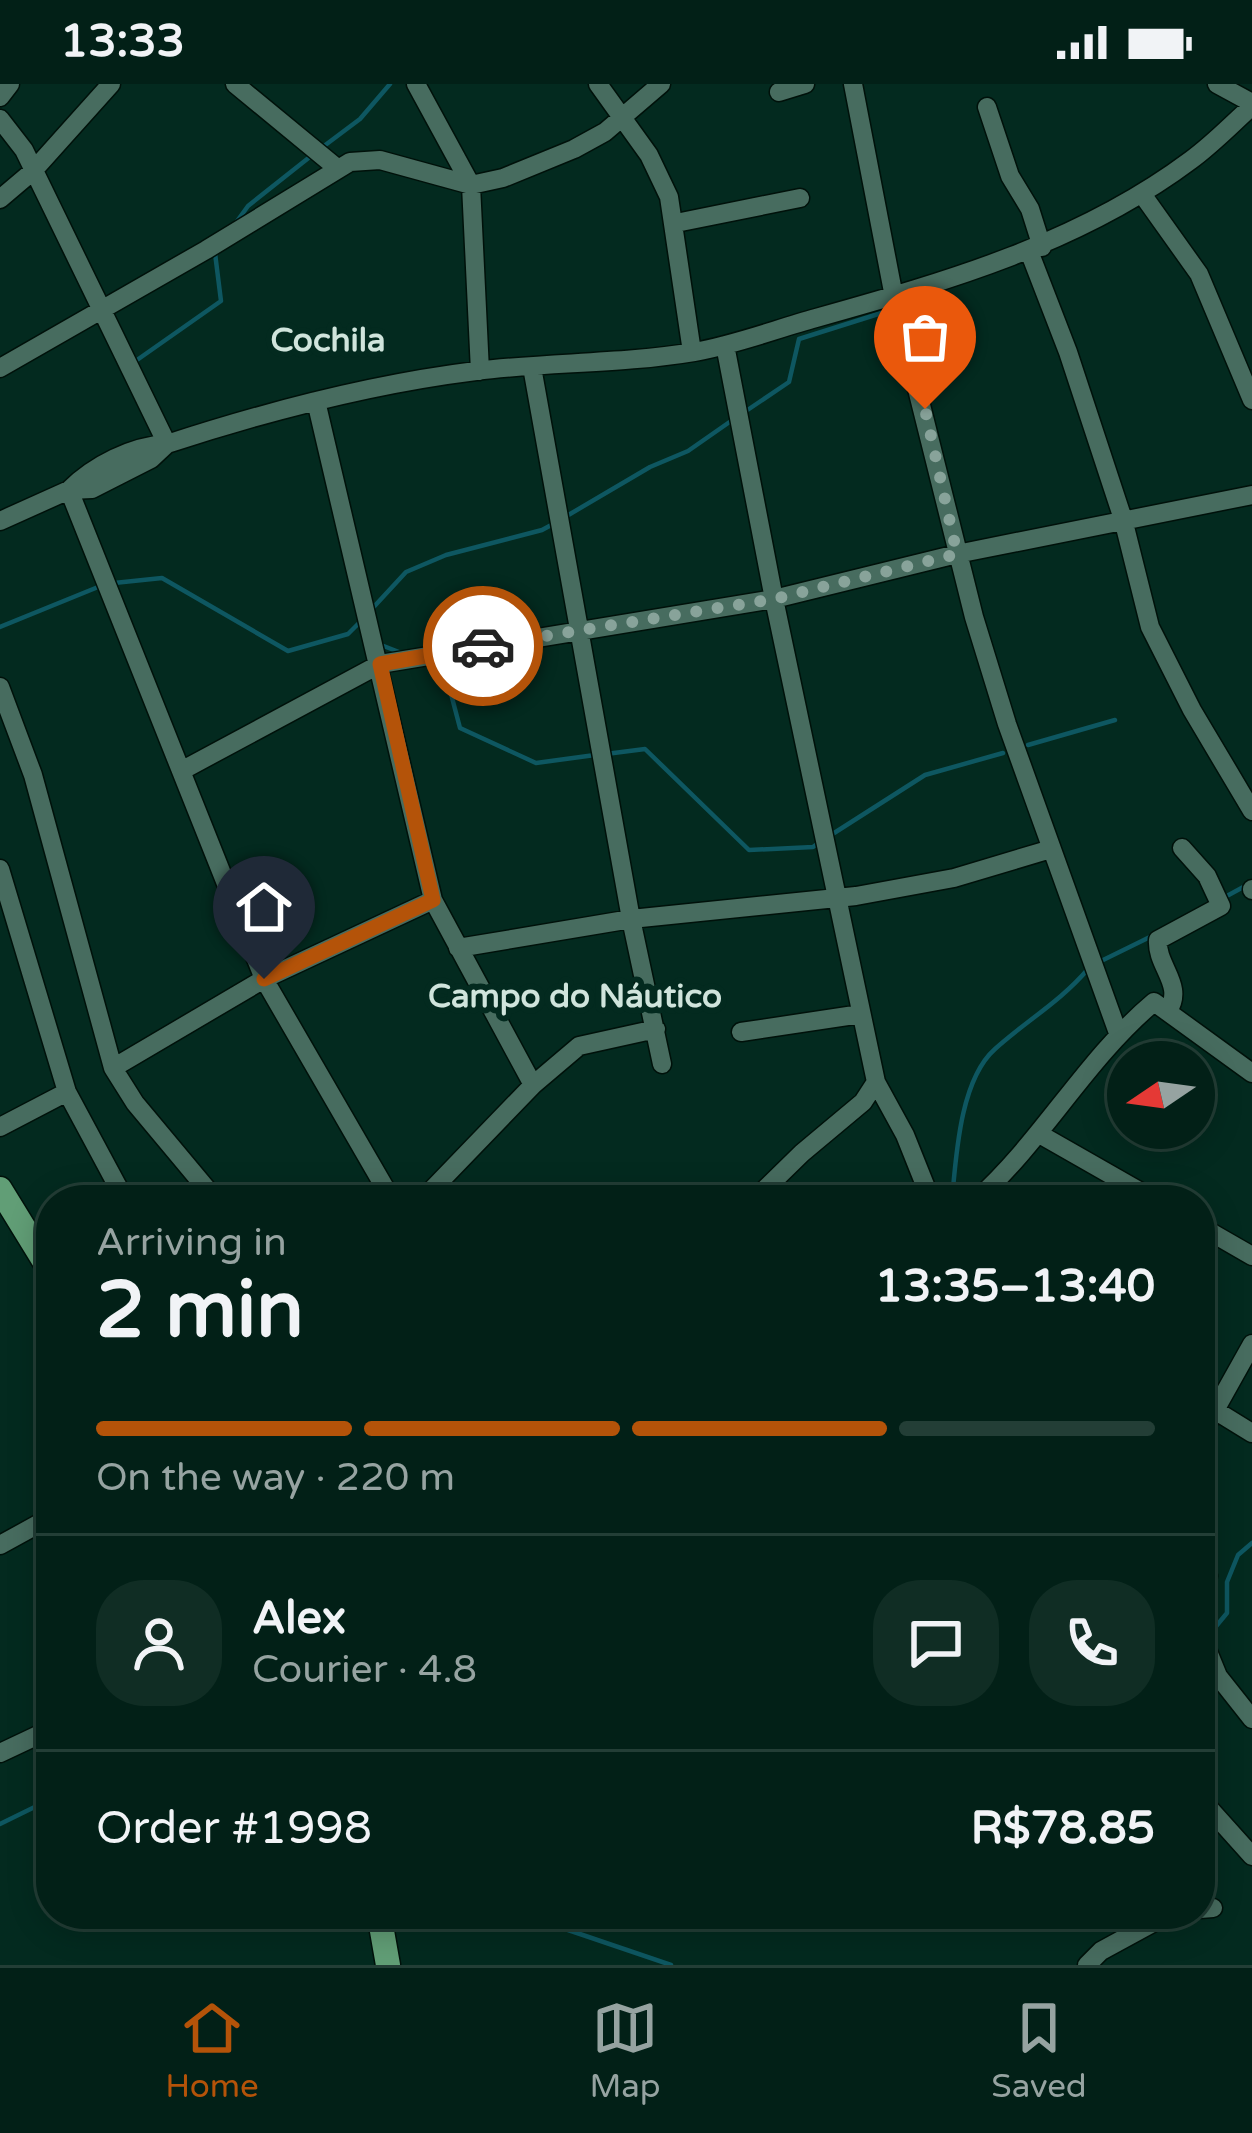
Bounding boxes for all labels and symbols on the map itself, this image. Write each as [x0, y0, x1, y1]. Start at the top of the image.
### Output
pin [874, 286, 976, 409]
district label: Cochila [270, 321, 386, 360]
courier [423, 586, 543, 706]
pin [213, 856, 315, 979]
district label: Campo do Náutico [428, 977, 722, 1016]
north arrow [1107, 1041, 1215, 1149]

